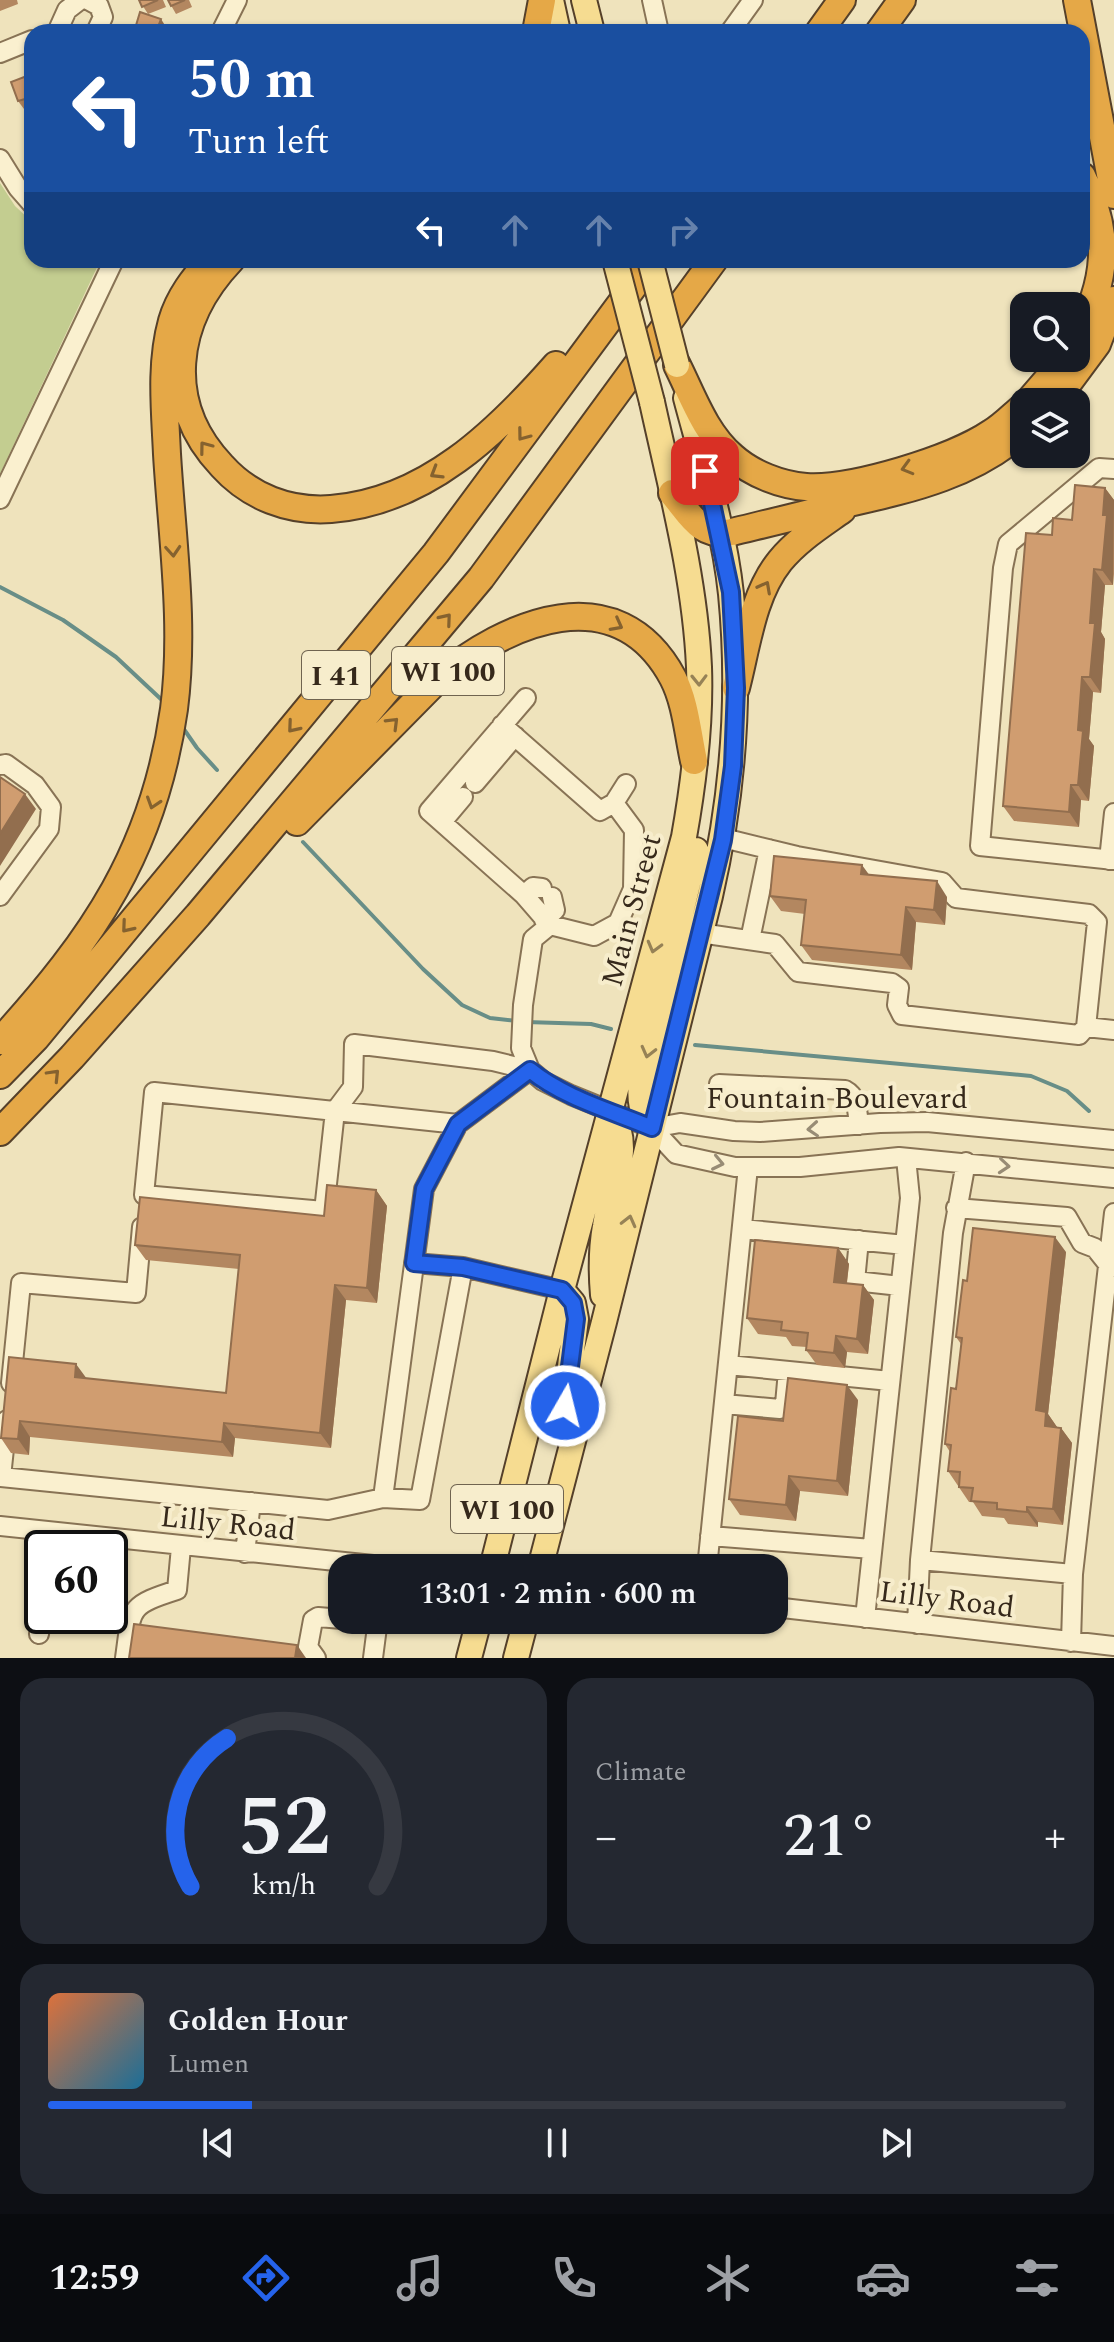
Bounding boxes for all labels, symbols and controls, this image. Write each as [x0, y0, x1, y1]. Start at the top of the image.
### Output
text: 50 m [188, 38, 315, 123]
icon: left [56, 56, 160, 160]
text: Turn left [188, 115, 329, 170]
icon: left [409, 208, 453, 252]
icon: ahead [493, 208, 537, 252]
icon: ahead [577, 208, 621, 252]
icon: right [661, 208, 705, 252]
map controls [1010, 292, 1090, 468]
button: search [1010, 292, 1090, 372]
button: layers [1010, 388, 1090, 468]
one-way arrow [519, 426, 533, 441]
pin [671, 437, 739, 505]
one-way arrow [201, 441, 215, 455]
icon: arrive [683, 449, 727, 493]
one-way arrow [901, 459, 915, 475]
one-way arrow [430, 463, 445, 479]
one-way arrow [164, 545, 181, 558]
one-way arrow [756, 580, 771, 595]
one-way arrow [436, 614, 451, 629]
one-way arrow [608, 616, 623, 631]
road number: WI 100 [392, 647, 504, 695]
road number: I 41 [302, 651, 370, 699]
one-way arrow [690, 674, 708, 687]
one-way arrow [288, 718, 303, 732]
one-way arrow [384, 718, 399, 732]
one-way arrow [146, 796, 162, 810]
street label: Main Street [589, 829, 674, 992]
one-way arrow [122, 918, 137, 933]
one-way arrow [647, 939, 664, 953]
one-way arrow [641, 1045, 658, 1059]
one-way arrow [45, 1070, 59, 1085]
street label: Fountain Boulevard [706, 1076, 968, 1122]
one-way arrow [806, 1120, 819, 1137]
one-way arrow [710, 1154, 724, 1171]
one-way arrow [998, 1157, 1011, 1174]
one-way arrow [620, 1215, 637, 1229]
position arrow [523, 1364, 607, 1448]
road number: WI 100 [451, 1485, 563, 1533]
street label: Lilly Road [158, 1494, 298, 1554]
speed limit sign: 60 [24, 1530, 128, 1634]
street label: Lilly Road [877, 1569, 1017, 1631]
text: 13:01 · 2 min · 600 m [419, 1571, 697, 1617]
text: Climate [595, 1752, 686, 1792]
text: 52 [237, 1765, 330, 1892]
text: 21° [783, 1791, 878, 1883]
text: − [595, 1804, 617, 1871]
text: + [1044, 1804, 1066, 1871]
text: km/h [251, 1864, 316, 1907]
text: Golden Hour [168, 1998, 348, 2044]
text: Lumen [168, 2044, 249, 2084]
icon: previous [196, 2121, 240, 2165]
icon: pause [535, 2121, 579, 2165]
icon: next [874, 2121, 918, 2165]
icon: directions [238, 2250, 294, 2306]
icon: music [392, 2250, 448, 2306]
icon: phone [546, 2250, 602, 2306]
icon: climate [700, 2250, 756, 2306]
icon: car [855, 2250, 911, 2306]
icon: filters [1009, 2250, 1065, 2306]
text: 12:59 [49, 2251, 140, 2306]

